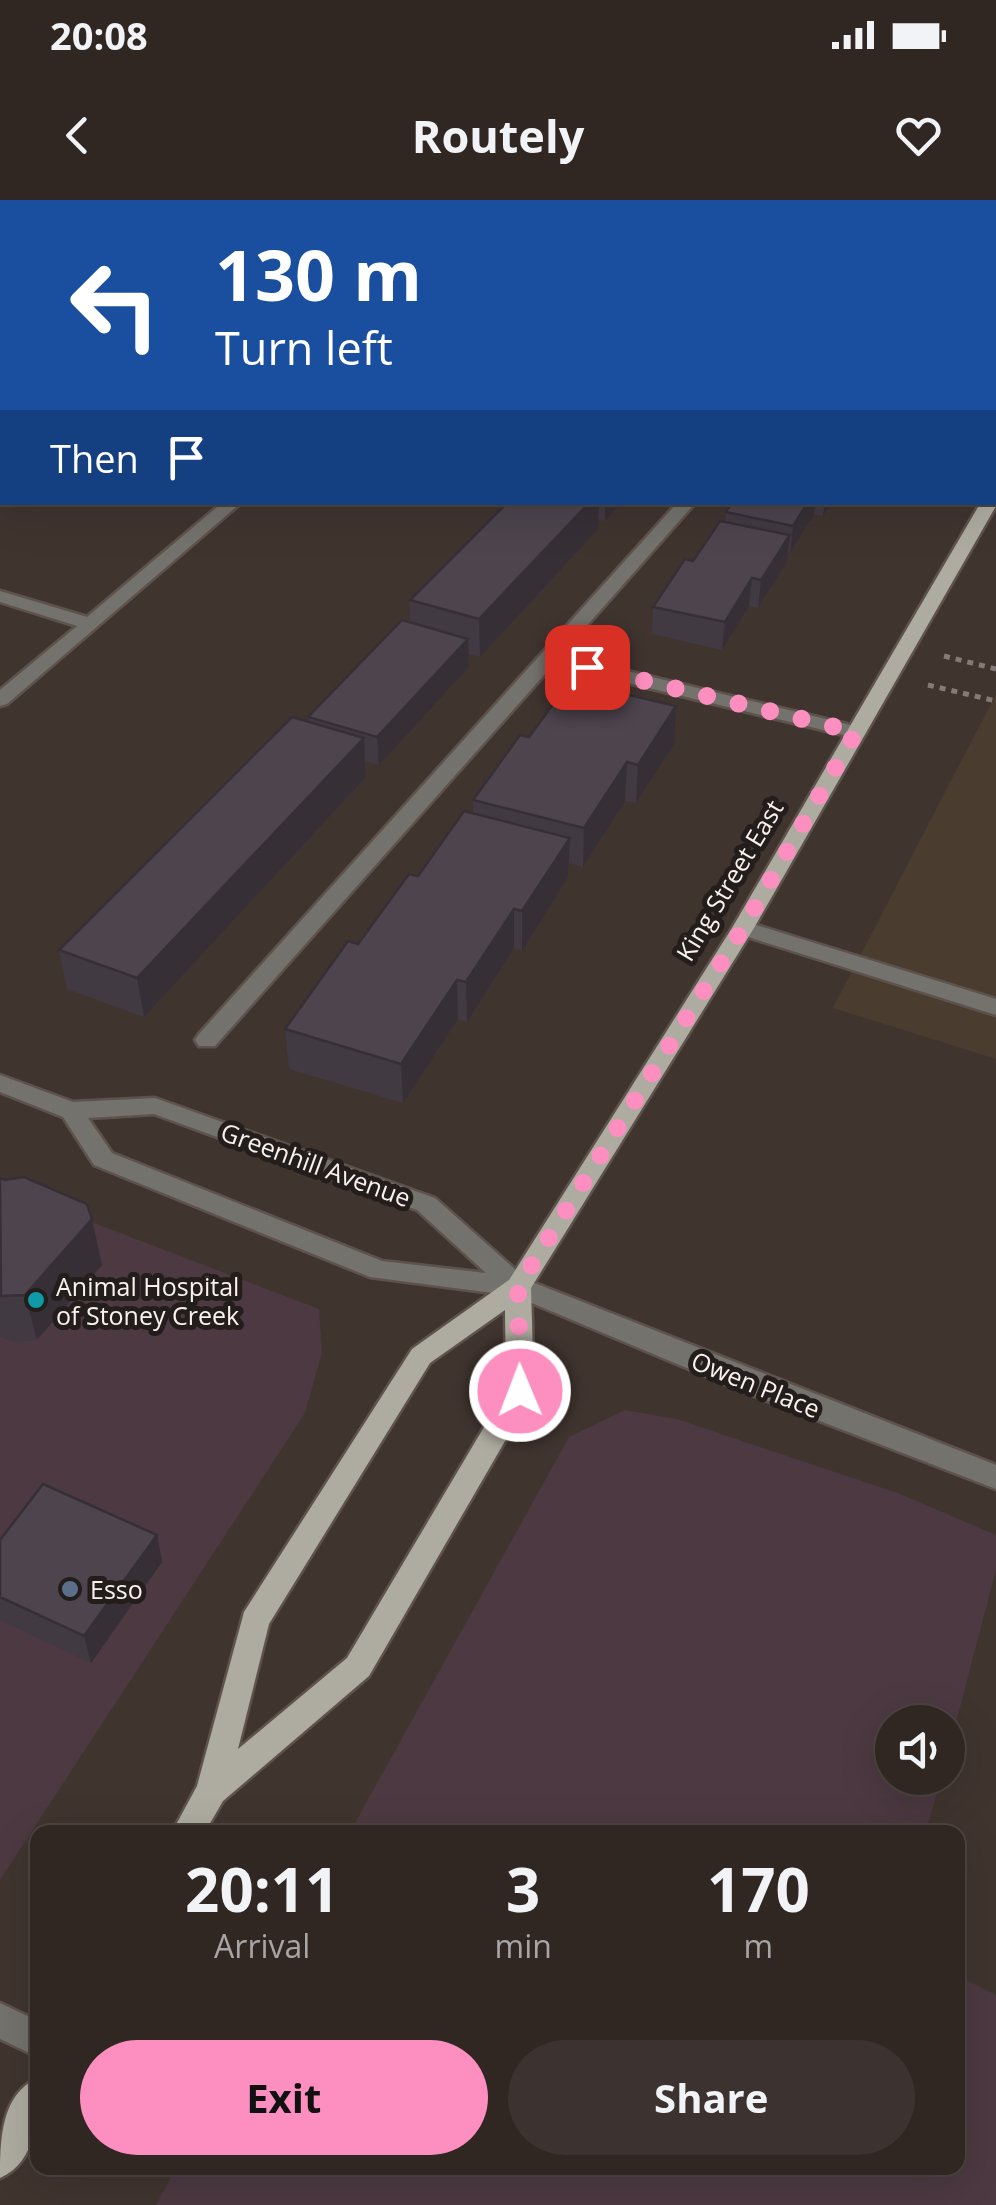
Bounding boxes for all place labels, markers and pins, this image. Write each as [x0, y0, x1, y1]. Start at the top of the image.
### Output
pin [545, 625, 630, 710]
place label: Animal Hospital of Stoney Creek [56, 1269, 239, 1332]
marker: Animal Hospital of Stoney Creek [25, 1289, 47, 1311]
place label: Esso [90, 1572, 143, 1606]
marker: Esso [59, 1578, 81, 1600]

